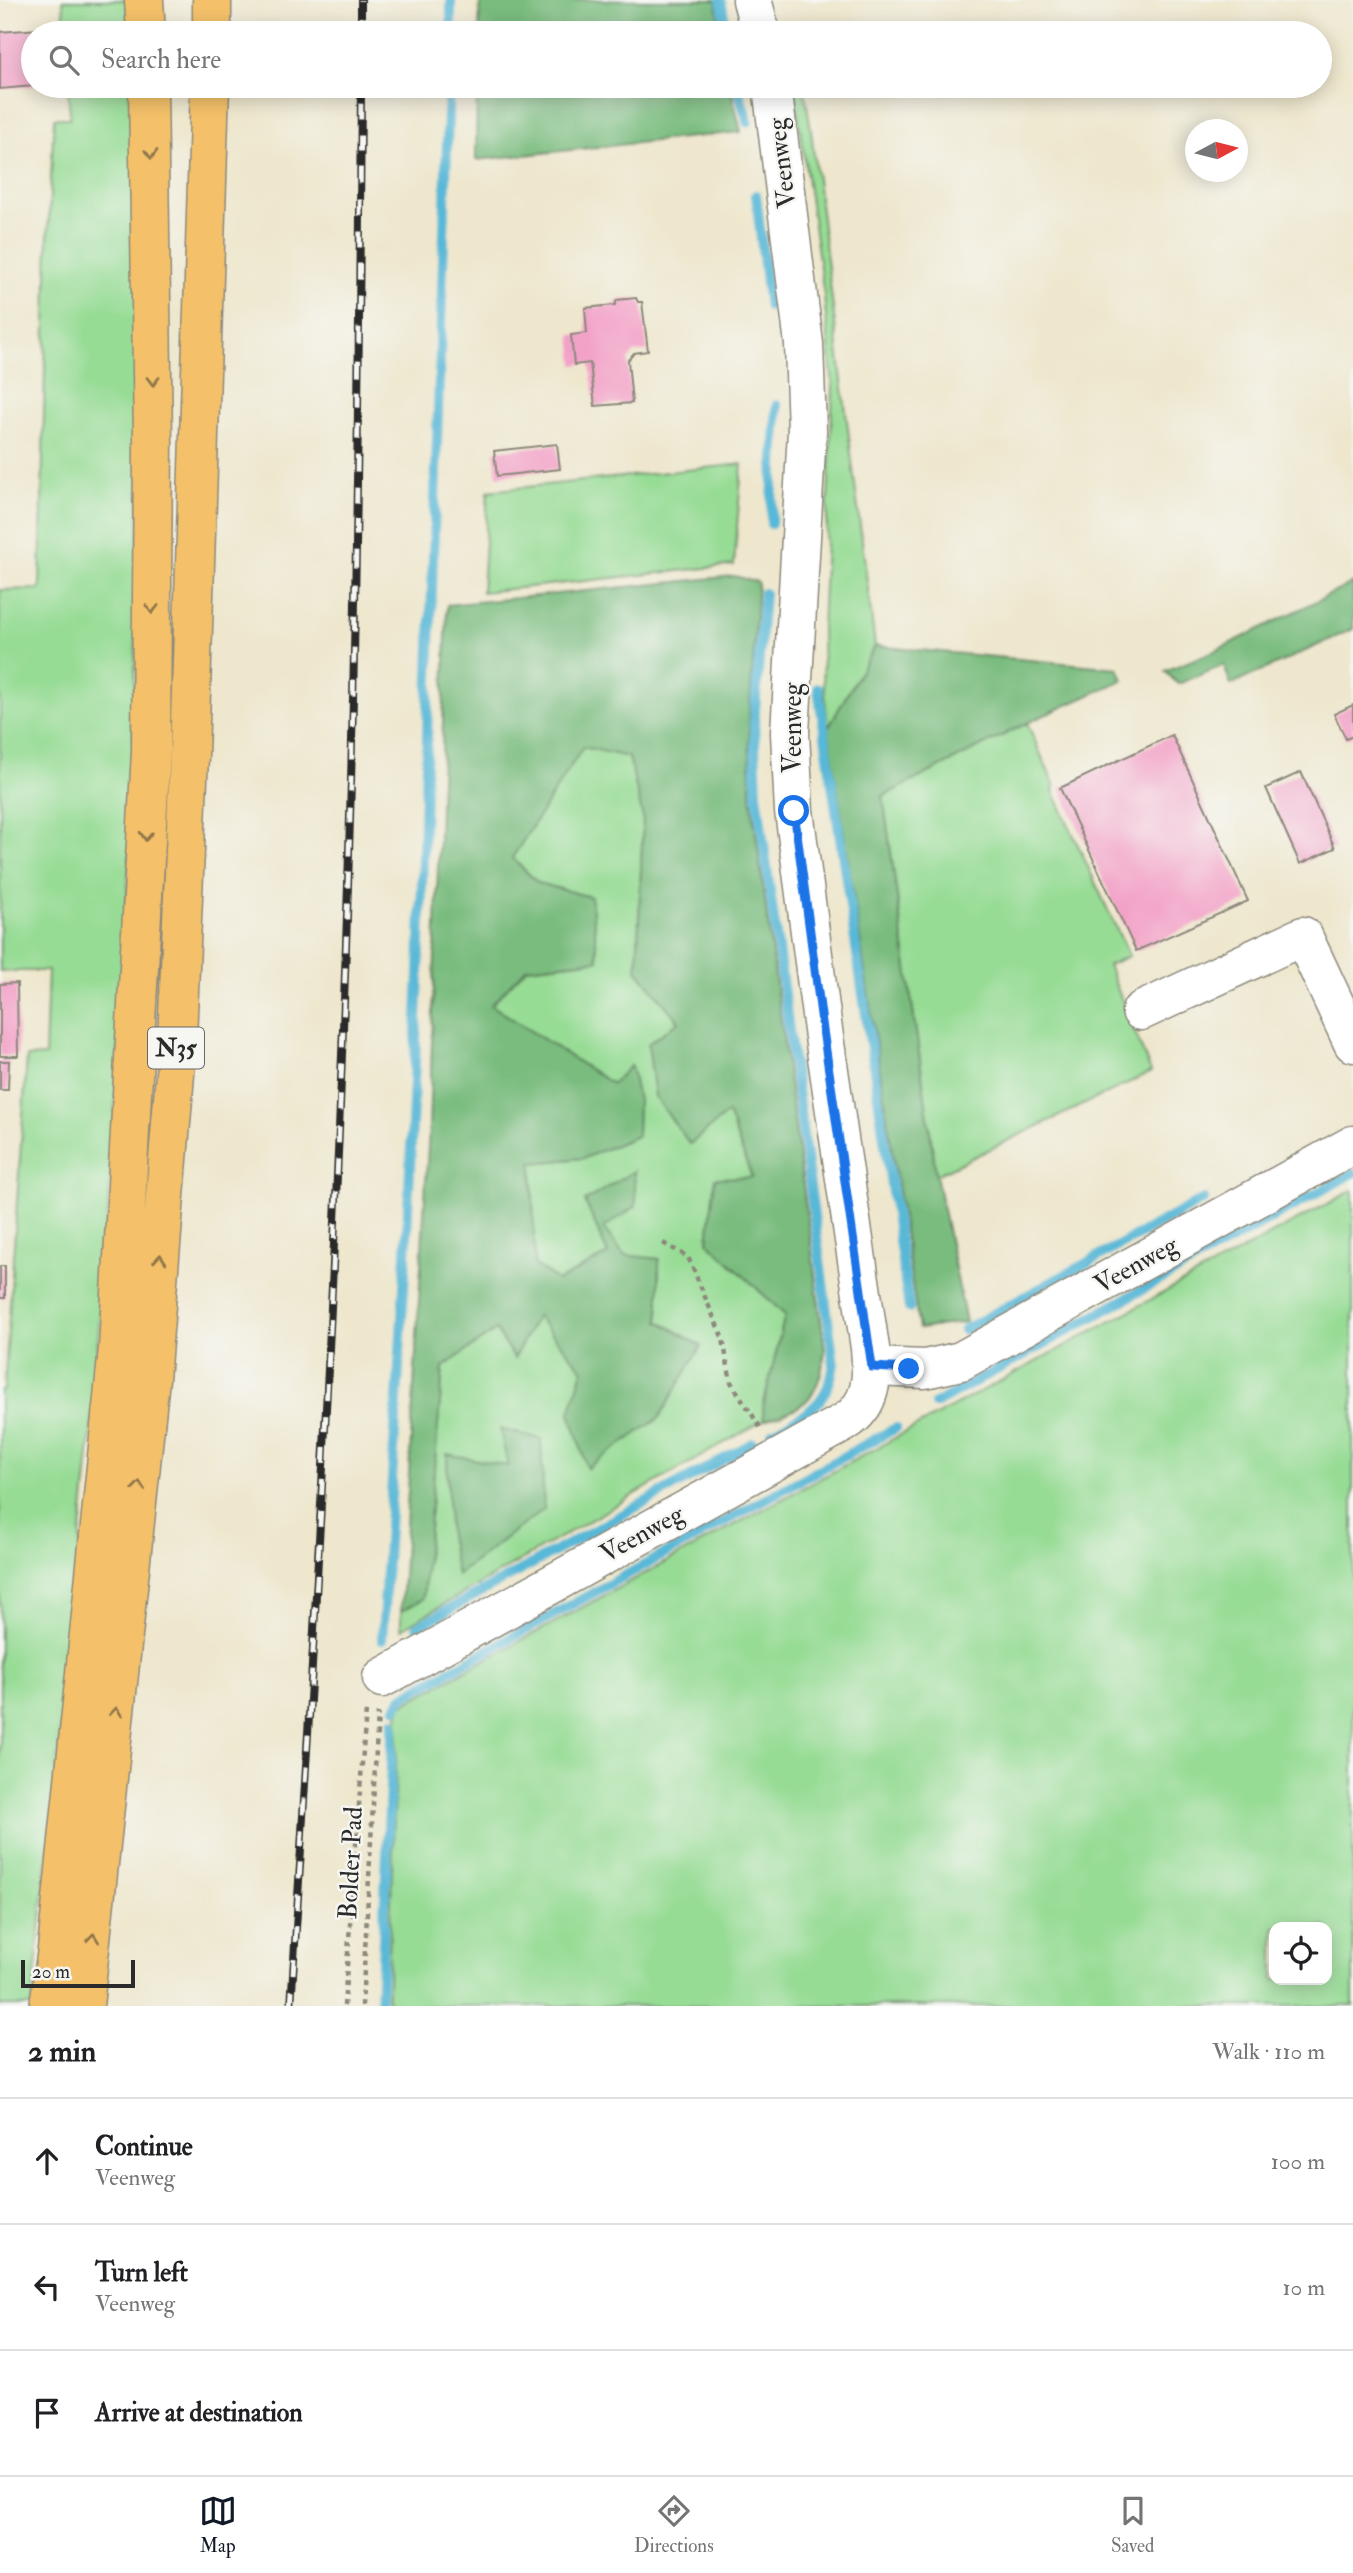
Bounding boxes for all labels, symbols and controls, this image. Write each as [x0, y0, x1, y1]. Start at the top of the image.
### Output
search box [21, 21, 1332, 98]
icon: search [45, 41, 83, 79]
text: Search here [101, 44, 221, 76]
street label: Veenweg [760, 115, 803, 210]
north arrow [1185, 119, 1248, 182]
one-way arrow [143, 149, 159, 160]
one-way arrow [145, 376, 160, 387]
one-way arrow [144, 604, 160, 615]
street label: Veenweg [777, 682, 809, 773]
route start [778, 795, 809, 826]
one-way arrow [139, 831, 154, 842]
road number: N35 [148, 1028, 204, 1068]
street label: Veenweg [1089, 1228, 1184, 1301]
one-way arrow [152, 1253, 167, 1264]
route end [893, 1353, 924, 1384]
one-way arrow [131, 1480, 146, 1491]
street label: Veenweg [595, 1497, 690, 1570]
one-way arrow [108, 1706, 123, 1717]
street label: Bolder Pad [332, 1806, 370, 1920]
map controls [1269, 1922, 1332, 1985]
button: locate [1269, 1922, 1332, 1985]
one-way arrow [85, 1932, 100, 1943]
scale bar [21, 1957, 135, 1989]
text: 20 m [32, 1960, 70, 1984]
text: 2 min [28, 2033, 96, 2070]
text: Walk · 110 m [1212, 2037, 1325, 2066]
text: Continue [95, 2131, 193, 2163]
icon: ahead [28, 2142, 66, 2180]
text: 100 m [1271, 2147, 1325, 2176]
text: Veenweg [95, 2163, 175, 2192]
text: Turn left [95, 2257, 188, 2289]
icon: left [28, 2268, 66, 2306]
text: 10 m [1282, 2273, 1325, 2302]
text: Veenweg [95, 2289, 175, 2318]
icon: arrive [28, 2394, 66, 2432]
text: Arrive at destination [95, 2397, 303, 2429]
tab: Map [199, 2492, 237, 2558]
tab: Directions [634, 2492, 714, 2558]
tab: Saved [1111, 2492, 1154, 2558]

